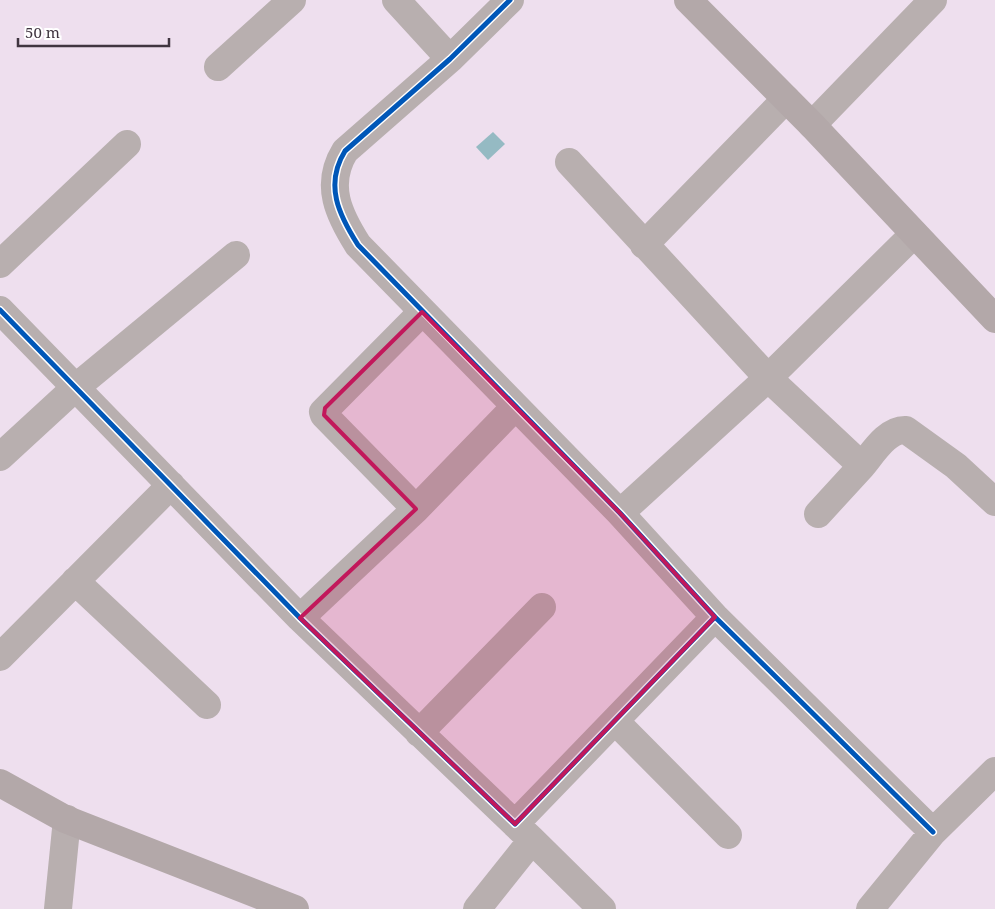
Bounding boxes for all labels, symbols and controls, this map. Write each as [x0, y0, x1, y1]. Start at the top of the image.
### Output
scale bar [18, 15, 169, 47]
text: 50 m [25, 22, 60, 42]

